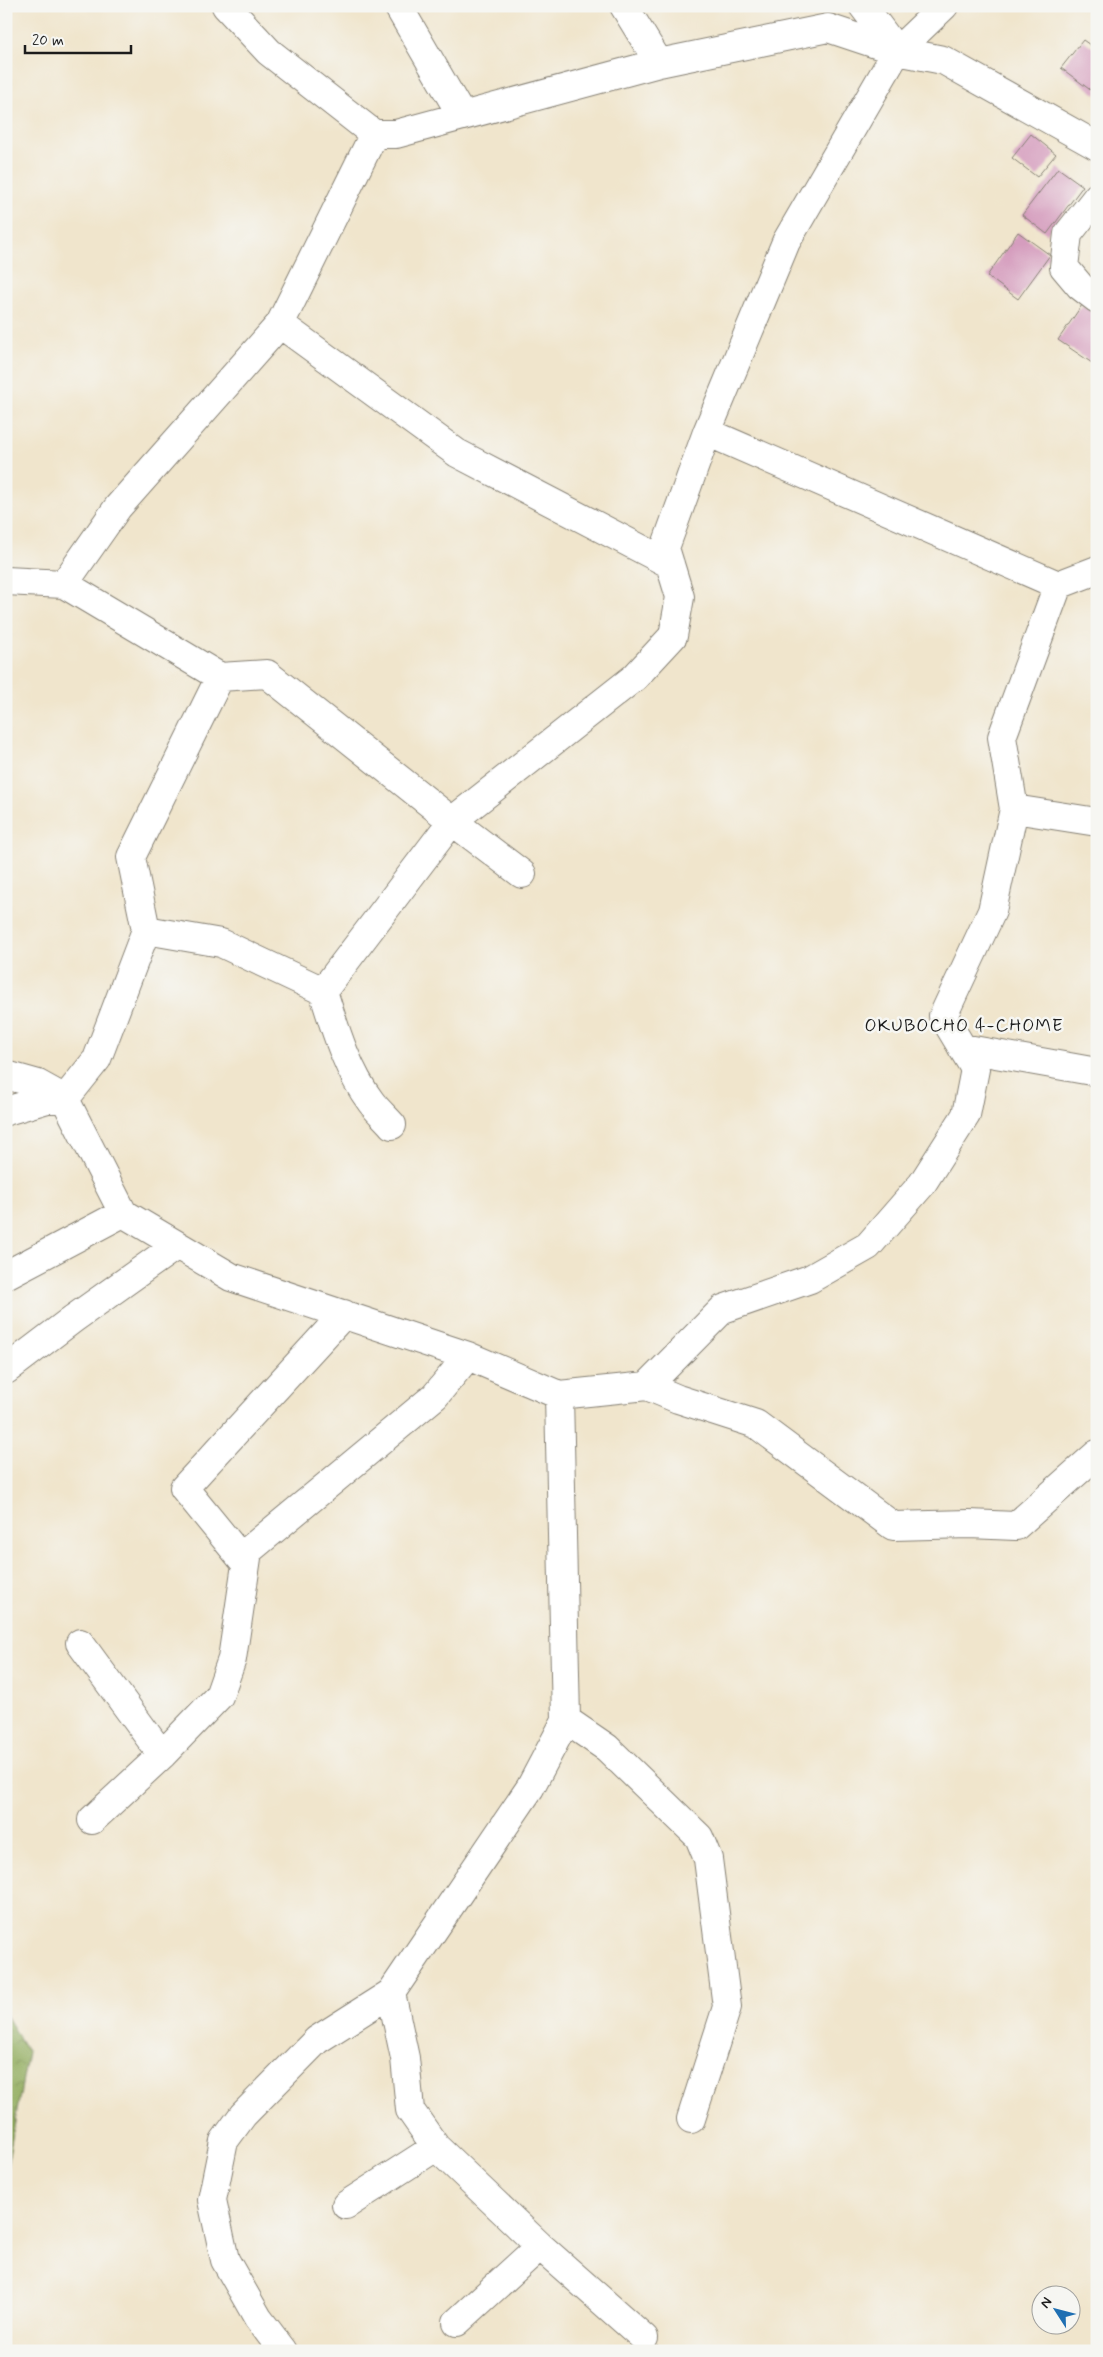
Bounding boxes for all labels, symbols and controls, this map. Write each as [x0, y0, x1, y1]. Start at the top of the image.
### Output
scale bar [25, 22, 131, 54]
text: 20 m [32, 31, 64, 51]
district label: OKUBOCHO 4-CHOME [864, 1014, 1064, 1038]
north arrow [1030, 2284, 1080, 2334]
text: N [1036, 2294, 1056, 2312]

